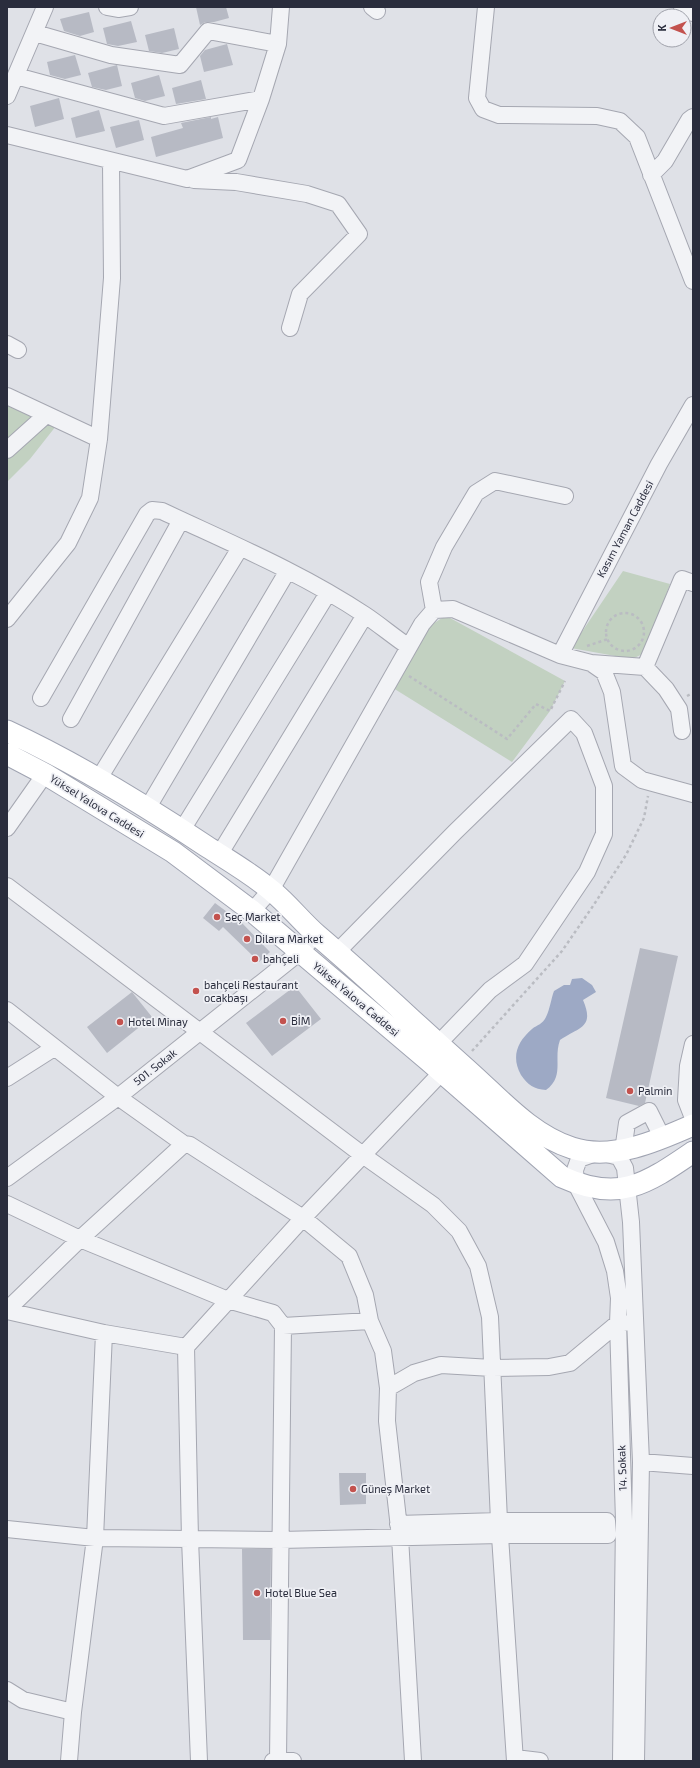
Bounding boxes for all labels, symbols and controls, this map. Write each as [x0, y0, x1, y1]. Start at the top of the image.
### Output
north arrow [652, 8, 692, 48]
text: K [655, 24, 668, 31]
street label: Kasım Yaman Caddesi [593, 478, 656, 579]
street label: Yüksel Yalova Caddesi [48, 771, 147, 840]
place label: Seç Market [225, 910, 281, 924]
marker: Seç Market [212, 912, 222, 922]
place label: Dilara Market [255, 932, 323, 945]
marker: Dilara Market [242, 934, 252, 944]
place label: bahçeli [263, 952, 299, 966]
marker: bahçeli [250, 954, 260, 964]
street label: Yüksel Yalova Caddesi [311, 959, 402, 1039]
place label: bahçeli Restaurant ocakbaşı [204, 978, 298, 1005]
marker: bahçeli Restaurant ocakbaşı [191, 986, 201, 996]
place label: BİM [291, 1014, 310, 1027]
place label: Hotel Minay [128, 1015, 188, 1028]
marker: BİM [278, 1016, 288, 1026]
marker: Hotel Minay [115, 1017, 125, 1027]
street label: 501. Sokak [130, 1045, 179, 1088]
place label: Palmin [638, 1084, 673, 1097]
marker: Palmin [625, 1086, 635, 1096]
street label: 14. Sokak [614, 1445, 629, 1491]
place label: Güneş Market [361, 1482, 430, 1496]
marker: Güneş Market [348, 1484, 358, 1494]
place label: Hotel Blue Sea [265, 1586, 337, 1599]
marker: Hotel Blue Sea [252, 1588, 262, 1598]

